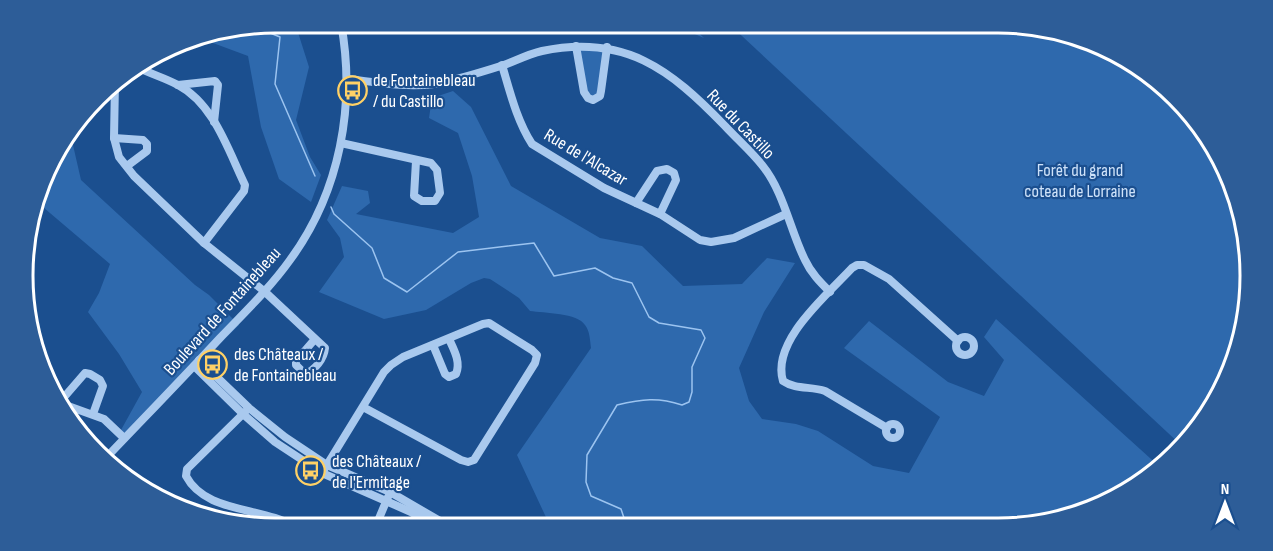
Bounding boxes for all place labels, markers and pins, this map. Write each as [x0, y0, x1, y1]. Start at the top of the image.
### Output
place label: de Fontainebleau / du Castillo [373, 70, 476, 112]
bus stop icon: de Fontainebleau / du Castillo [336, 74, 368, 106]
place label: des Châteaux / de Fontainebleau [234, 344, 337, 386]
bus stop icon: des Châteaux / de Fontainebleau [197, 348, 229, 380]
place label: des Châteaux / de l'Ermitage [332, 451, 422, 493]
bus stop icon: des Châteaux / de l'Ermitage [295, 455, 327, 487]

